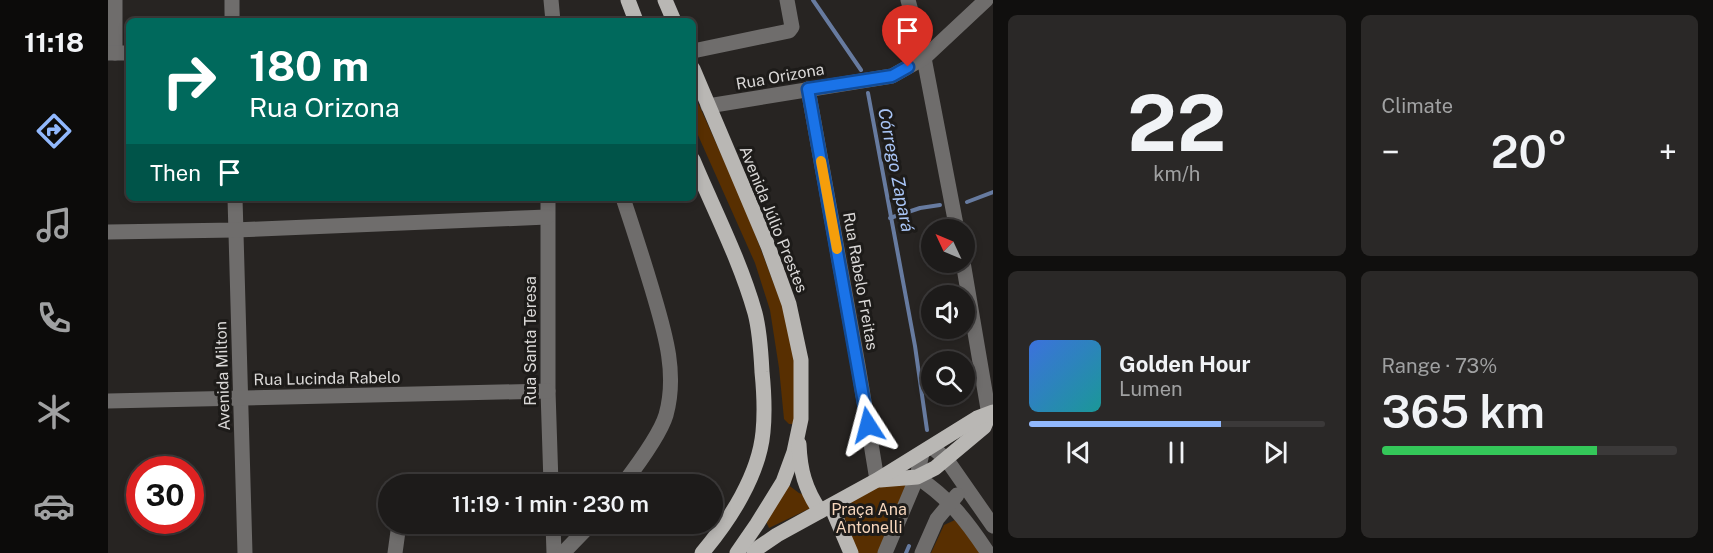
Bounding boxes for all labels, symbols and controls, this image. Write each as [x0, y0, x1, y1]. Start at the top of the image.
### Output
pin [882, 5, 933, 67]
icon: arrive [891, 14, 924, 47]
text: 11:18 [24, 26, 84, 58]
text: 180 m [249, 41, 369, 90]
icon: right [150, 42, 228, 120]
street label: Rua Orizona [734, 59, 826, 94]
text: 22 [1127, 77, 1226, 169]
text: Rua Orizona [249, 91, 400, 123]
text: Climate [1382, 94, 1453, 118]
water label: Córrego Zapará [874, 106, 919, 234]
icon: directions [33, 110, 75, 152]
text: 20° [1491, 125, 1568, 178]
text: − [1382, 133, 1400, 171]
text: + [1659, 133, 1677, 171]
street label: Avenida Júlio Prestes [735, 143, 812, 295]
icon: arrive [213, 156, 246, 189]
text: Then [150, 160, 201, 186]
text: km/h [1153, 162, 1200, 186]
icon: music [33, 204, 75, 246]
street label: Rua Rabelo Freitas [839, 211, 882, 352]
north arrow [921, 219, 975, 273]
map controls [921, 219, 975, 405]
street label: Rua Santa Teresa [521, 276, 540, 406]
button: sound [921, 285, 975, 339]
icon: phone [33, 297, 75, 339]
street label: Avenida Milton [211, 321, 234, 431]
button: search [921, 351, 975, 405]
text: Golden Hour [1119, 351, 1250, 377]
text: Range · 73% [1382, 354, 1497, 378]
street label: Rua Lucinda Rabelo [253, 368, 401, 389]
text: Lumen [1119, 377, 1183, 401]
text: 365 km [1382, 385, 1545, 438]
icon: climate [33, 391, 75, 433]
position arrow [836, 393, 900, 457]
icon: previous [1062, 436, 1095, 469]
icon: pause [1160, 436, 1193, 469]
icon: next [1259, 436, 1292, 469]
speed limit sign: 30 [126, 456, 204, 534]
icon: car [33, 485, 75, 527]
text: 11:19 · 1 min · 230 m [452, 491, 649, 517]
park label: Praça Ana Antonelli [831, 500, 907, 537]

